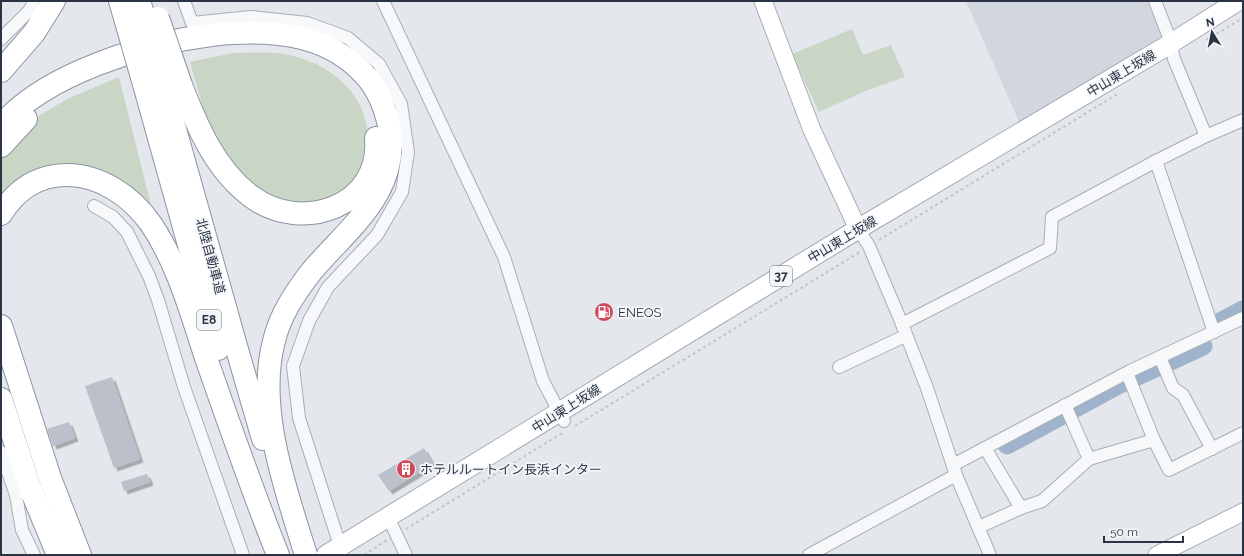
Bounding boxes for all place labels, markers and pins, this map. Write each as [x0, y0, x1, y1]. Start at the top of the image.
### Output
fuel station icon: ENEOS [593, 301, 615, 323]
place label: ENEOS [618, 305, 661, 320]
building icon: ホテルルートイン長浜インター [395, 458, 417, 480]
place label: ホテルルートイン長浜インター [420, 462, 602, 477]

